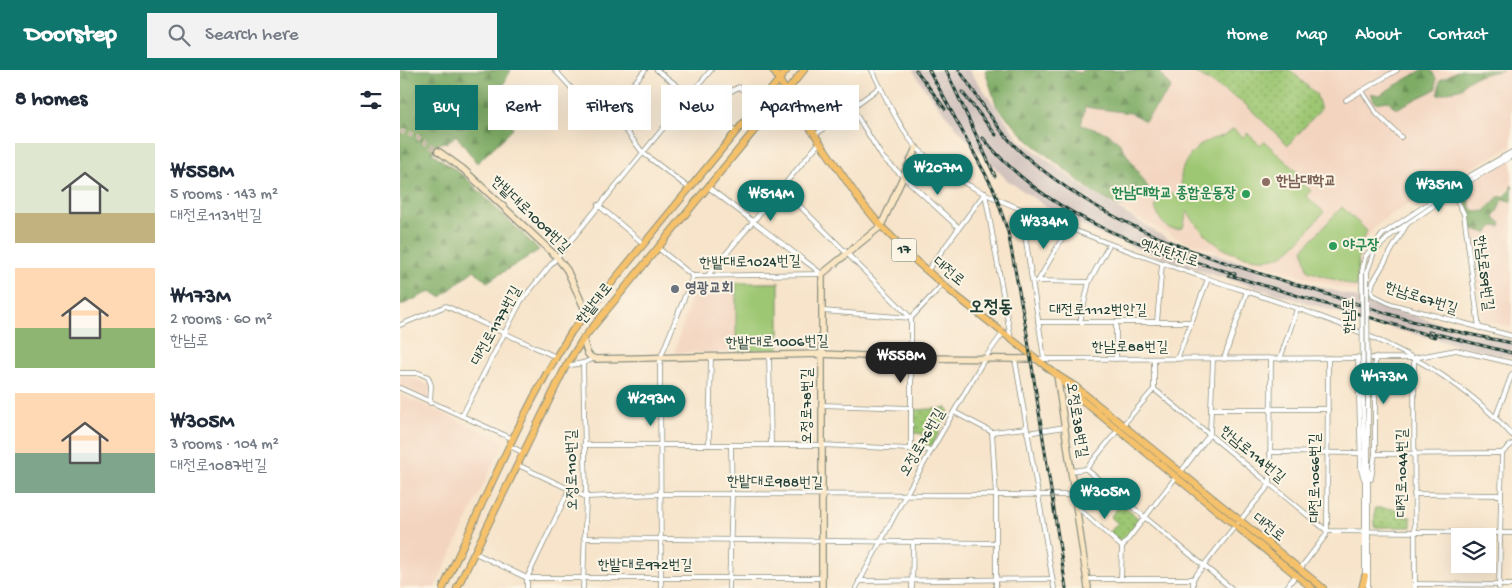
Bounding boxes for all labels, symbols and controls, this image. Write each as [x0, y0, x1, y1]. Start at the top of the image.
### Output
search box [147, 13, 497, 58]
text: Doorstep [25, 21, 117, 50]
icon: search [165, 21, 193, 49]
text: Search here [205, 24, 299, 47]
text: Home [1226, 25, 1268, 46]
text: Map [1296, 25, 1327, 46]
text: About [1355, 25, 1401, 46]
text: Contact [1429, 25, 1487, 46]
chip: Buy [415, 85, 478, 130]
chip: Rent [488, 85, 558, 130]
chip: Filters [568, 85, 651, 130]
chip: New [661, 85, 732, 130]
chip: Apartment [742, 85, 859, 130]
icon: filters [357, 86, 385, 114]
text: 8 homes [15, 88, 87, 113]
pin: ₩207M [903, 154, 973, 196]
text: ₩207M [914, 160, 962, 179]
text: ₩558M [170, 161, 234, 186]
icon: home [55, 163, 115, 223]
pin: ₩351M [1404, 170, 1474, 213]
street label: 한밭대로1009번길 [487, 173, 573, 257]
place label: 한남대학교 [1275, 173, 1336, 191]
marker: 한남대학교 [1260, 176, 1272, 188]
text: ₩351M [1416, 177, 1462, 196]
pin: ₩514M [736, 180, 806, 222]
place label: 한남대학교 종합운동장 [1111, 185, 1236, 203]
text: 5 rooms · 143 m² [170, 186, 278, 205]
text: ₩514M [748, 186, 794, 205]
marker: 한남대학교 종합운동장 [1240, 188, 1252, 200]
text: 대전로1131번길 [170, 208, 262, 227]
pin: ₩334M [1009, 208, 1079, 250]
text: ₩334M [1020, 214, 1068, 233]
street label: 한남로59번길 [1469, 234, 1497, 312]
street label: 옛신탄진로 [1138, 236, 1200, 272]
place label: 야구장 [1342, 237, 1379, 255]
road number: 17 [892, 238, 916, 262]
marker: 야구장 [1327, 240, 1339, 252]
street label: 한밭대로1024번길 [699, 253, 801, 273]
street label: 대전로 [928, 253, 968, 291]
street label: 한남로67번길 [1382, 279, 1460, 319]
street label: 한밭대로 [573, 280, 617, 328]
place label: 영광교회 [685, 280, 733, 298]
street label: 대전로1177번길 [468, 283, 526, 369]
marker: 영광교회 [669, 283, 681, 295]
text: ₩173M [170, 286, 231, 311]
icon: home [55, 288, 115, 348]
district label: 오정동 [969, 298, 1013, 319]
street label: 한남로 [1341, 298, 1359, 334]
street label: 대전로1112번안길 [1049, 302, 1147, 320]
text: 2 rooms · 60 m² [170, 311, 272, 330]
text: 한남로 [170, 333, 209, 352]
street label: 한밭대로1006번길 [725, 333, 829, 353]
street label: 한남로88번길 [1092, 339, 1168, 357]
pin: ₩558M [866, 342, 936, 384]
text: ₩558M [877, 348, 925, 367]
pin: ₩173M [1349, 362, 1419, 405]
street label: 오정로78번길 [799, 368, 817, 444]
text: ₩173M [1361, 369, 1407, 388]
street label: 오정로38번길 [1061, 381, 1091, 459]
pin: ₩293M [616, 384, 686, 427]
text: ₩293M [627, 391, 675, 410]
street label: 오정로76번길 [896, 406, 950, 480]
text: ₩305M [170, 411, 234, 436]
icon: home [55, 413, 115, 473]
street label: 한남로114번길 [1216, 423, 1288, 487]
street label: 대전로1044번길 [1394, 428, 1412, 518]
street label: 오정로110번길 [563, 429, 583, 511]
street label: 대전로1066번길 [1307, 433, 1325, 523]
text: 3 rooms · 104 m² [170, 436, 279, 455]
text: 대전로1087번길 [170, 458, 267, 477]
street label: 한밭대로988번길 [727, 473, 823, 493]
pin: ₩305M [1070, 478, 1140, 520]
text: ₩305M [1081, 484, 1129, 503]
street label: 대전로 [1248, 510, 1288, 546]
map controls [1451, 528, 1496, 573]
button: layers [1451, 528, 1496, 573]
street label: 한밭대로972번길 [597, 557, 693, 575]

